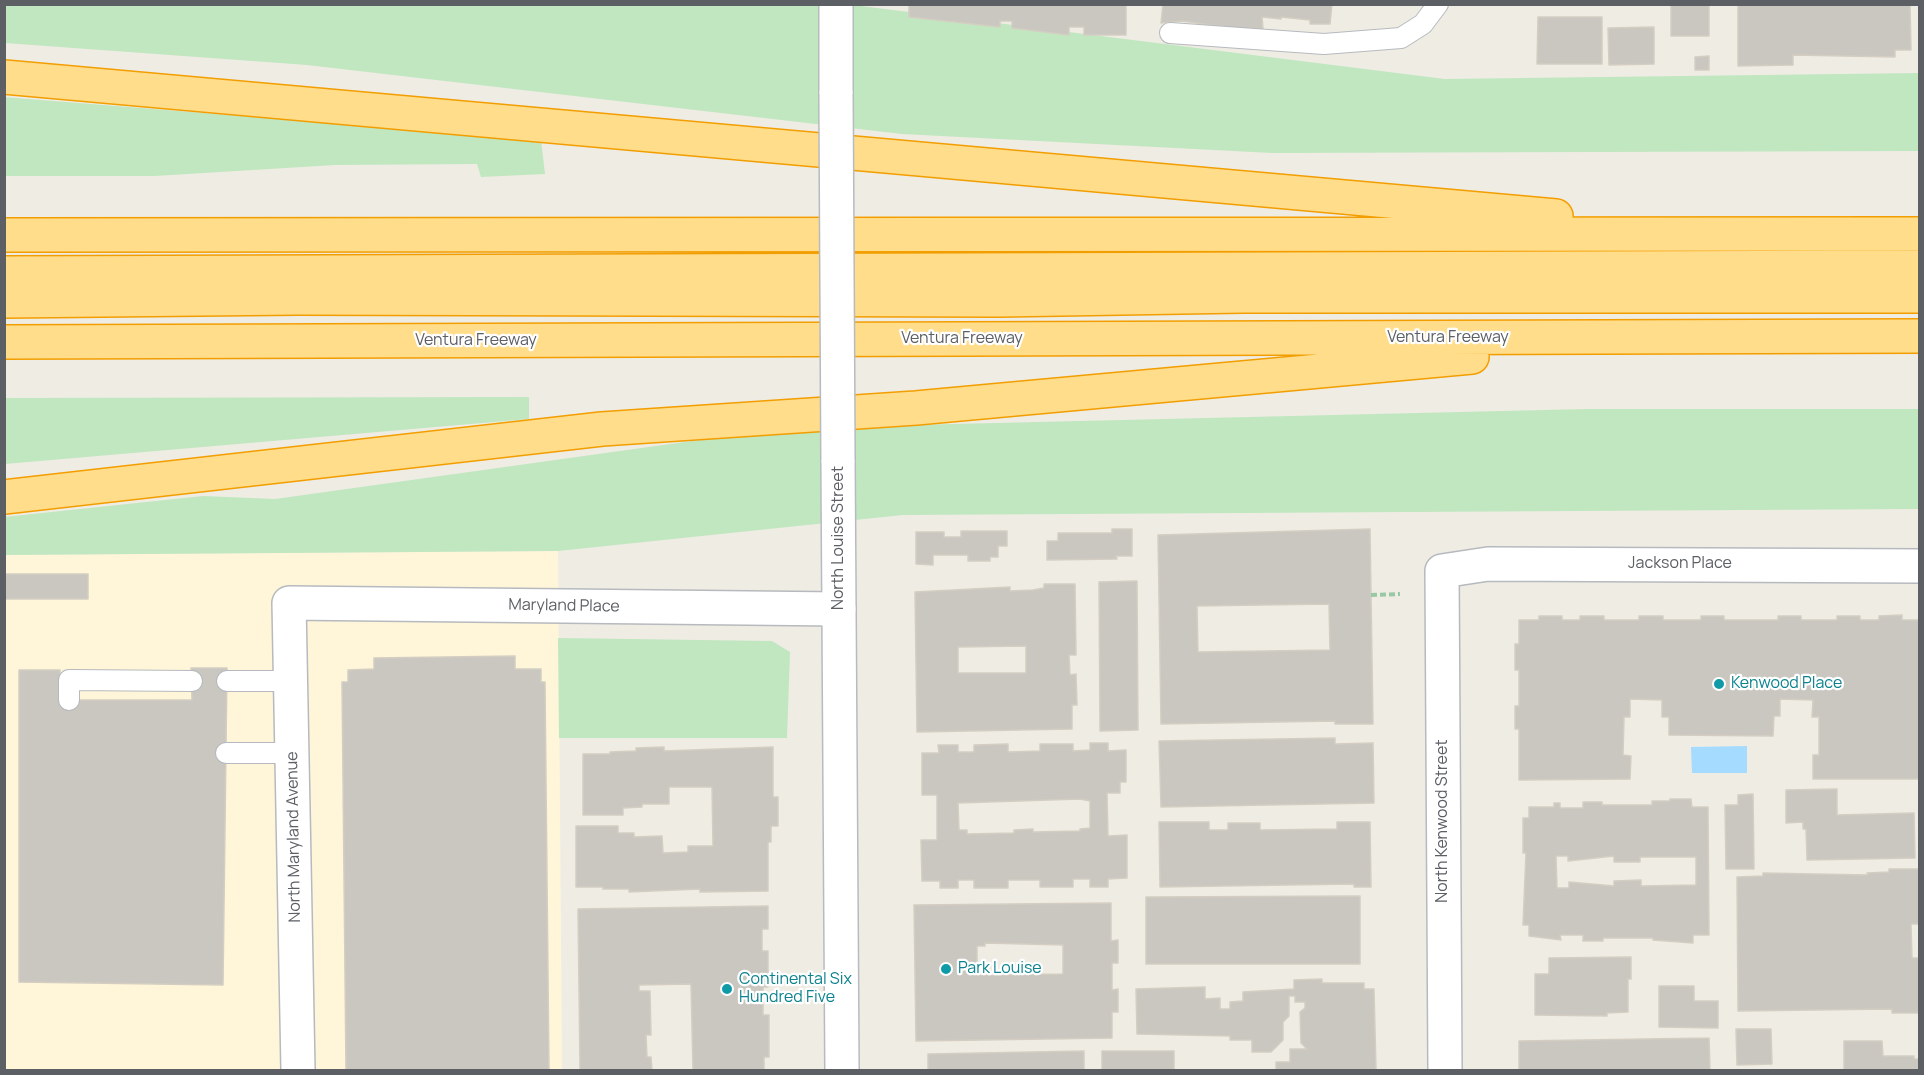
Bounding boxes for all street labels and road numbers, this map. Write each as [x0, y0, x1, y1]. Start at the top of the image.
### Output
street label: Ventura Freeway [1387, 328, 1509, 348]
street label: Ventura Freeway [901, 329, 1023, 349]
street label: Ventura Freeway [415, 331, 537, 351]
street label: North Louise Street [829, 466, 849, 610]
street label: Jackson Place [1628, 554, 1732, 574]
street label: Maryland Place [508, 595, 620, 617]
street label: North Kenwood Street [1433, 739, 1453, 903]
street label: North Maryland Avenue [283, 751, 305, 923]

